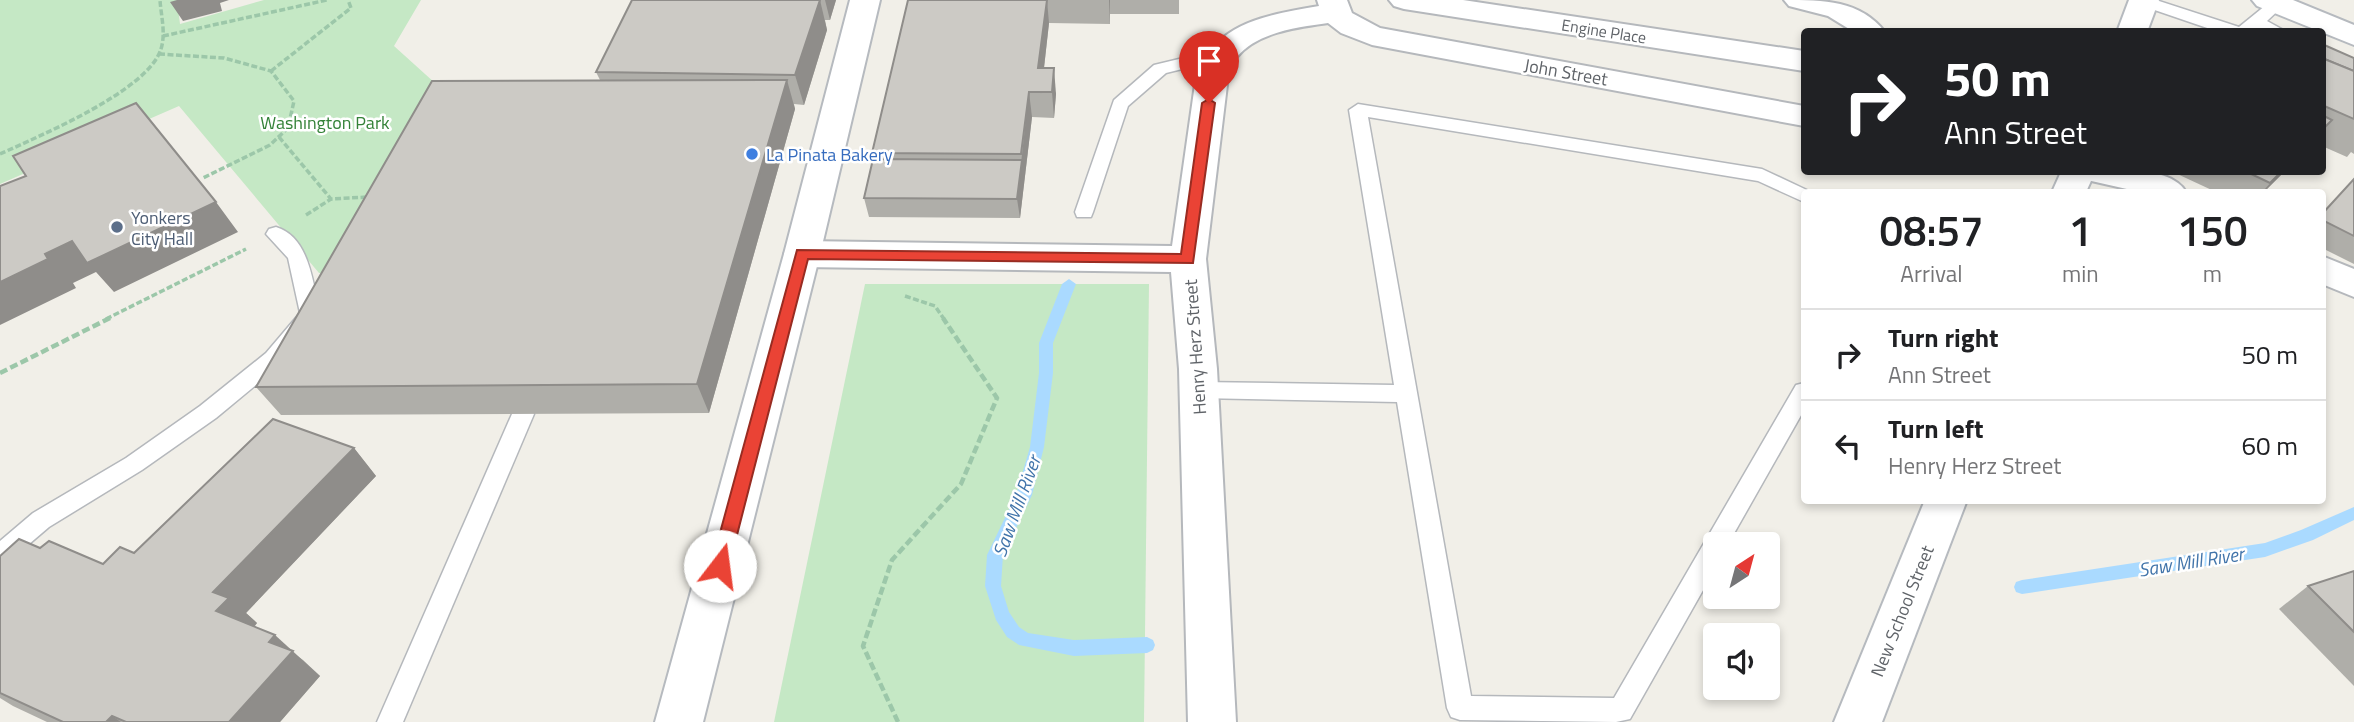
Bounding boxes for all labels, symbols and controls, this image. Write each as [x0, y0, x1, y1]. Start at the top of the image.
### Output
street label: Engine Place [1560, 12, 1648, 50]
pin [1179, 31, 1239, 103]
text: 50 m [1944, 40, 2051, 115]
icon: arrive [1190, 42, 1228, 80]
street label: John Street [1522, 51, 1611, 93]
icon: right [1829, 56, 1920, 147]
text: Ann Street [1944, 108, 2087, 156]
park label: Washington Park [260, 109, 390, 136]
place label: La Pinata Bakery [766, 141, 893, 168]
marker: La Pinata Bakery [744, 146, 760, 162]
text: 08:57 [1879, 198, 1984, 262]
text: 1 [2069, 198, 2092, 262]
text: 150 [2177, 198, 2248, 262]
place label: Yonkers City Hall [131, 204, 193, 252]
marker: Yonkers City Hall [109, 219, 125, 235]
text: Arrival [1900, 256, 1963, 291]
text: min [2062, 256, 2099, 291]
text: m [2203, 256, 2222, 291]
street label: Henry Herz Street [1177, 278, 1213, 416]
text: Turn right [1888, 318, 1999, 357]
text: 50 m [2241, 335, 2298, 374]
icon: right [1829, 336, 1867, 374]
text: Ann Street [1888, 357, 1991, 392]
text: Turn left [1888, 409, 1983, 448]
text: 60 m [2241, 426, 2298, 465]
icon: left [1829, 427, 1867, 465]
text: Henry Herz Street [1888, 448, 2061, 483]
water label: Saw Mill River [984, 449, 1048, 561]
position arrow [683, 529, 757, 603]
north arrow [1703, 532, 1780, 609]
map controls [1703, 532, 1780, 700]
water label: Saw Mill River [2136, 538, 2248, 584]
street label: New School Street [1863, 541, 1941, 681]
button: sound [1703, 623, 1780, 700]

